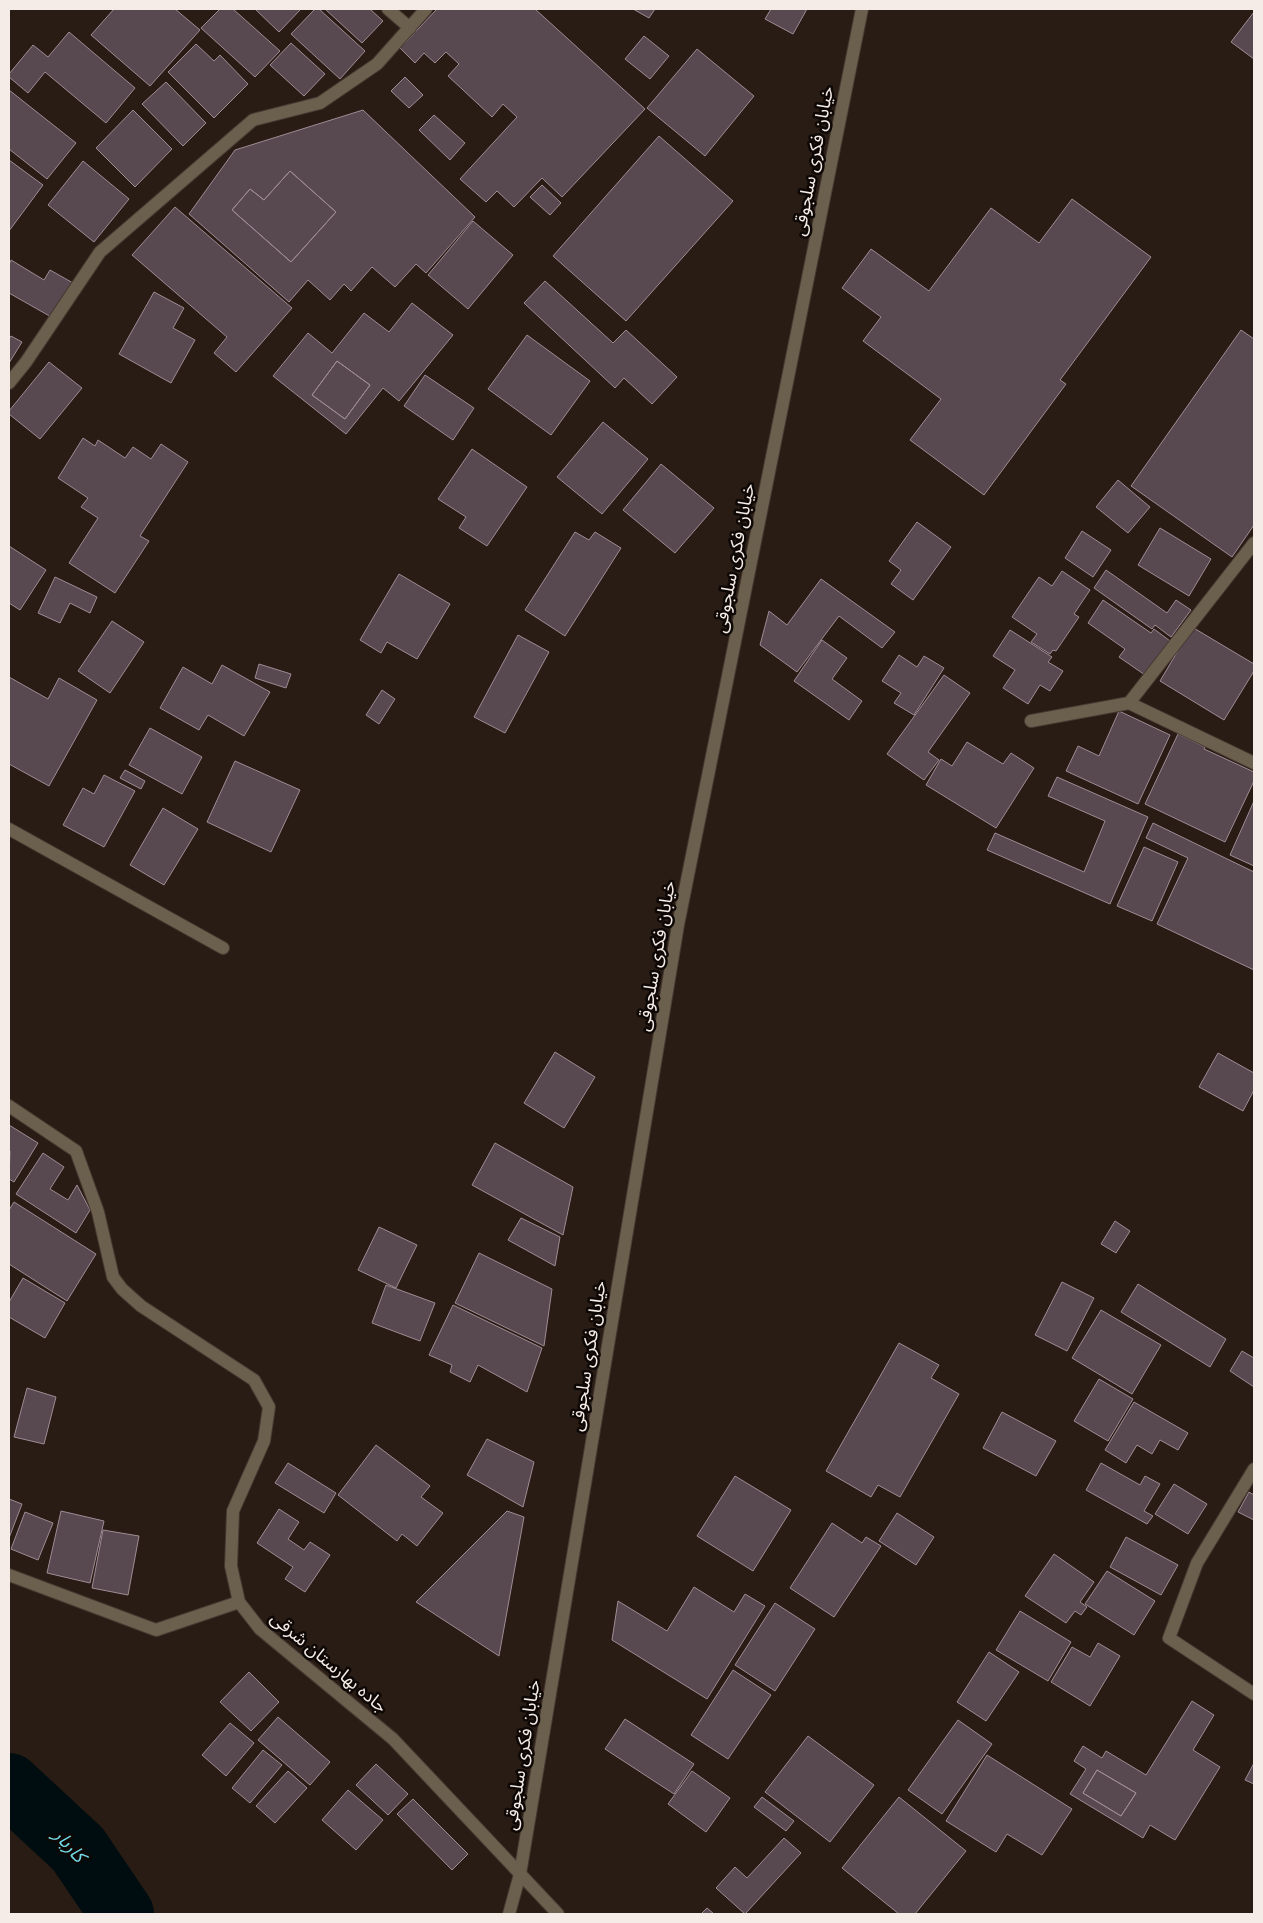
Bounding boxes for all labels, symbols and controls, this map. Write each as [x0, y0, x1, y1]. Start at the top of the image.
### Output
street label: خیابان فکری سلجوقی [786, 84, 839, 238]
street label: خیابان فکری سلجوقی [707, 481, 760, 635]
street label: خیابان فکری سلجوقی [630, 879, 681, 1033]
street label: خیابان فکری سلجوقی [563, 1279, 612, 1433]
street label: جاده بهارستان شرقی [265, 1605, 393, 1718]
street label: خیابان فکری سلجوقی [497, 1678, 546, 1832]
water label: کاربار [46, 1821, 95, 1871]

